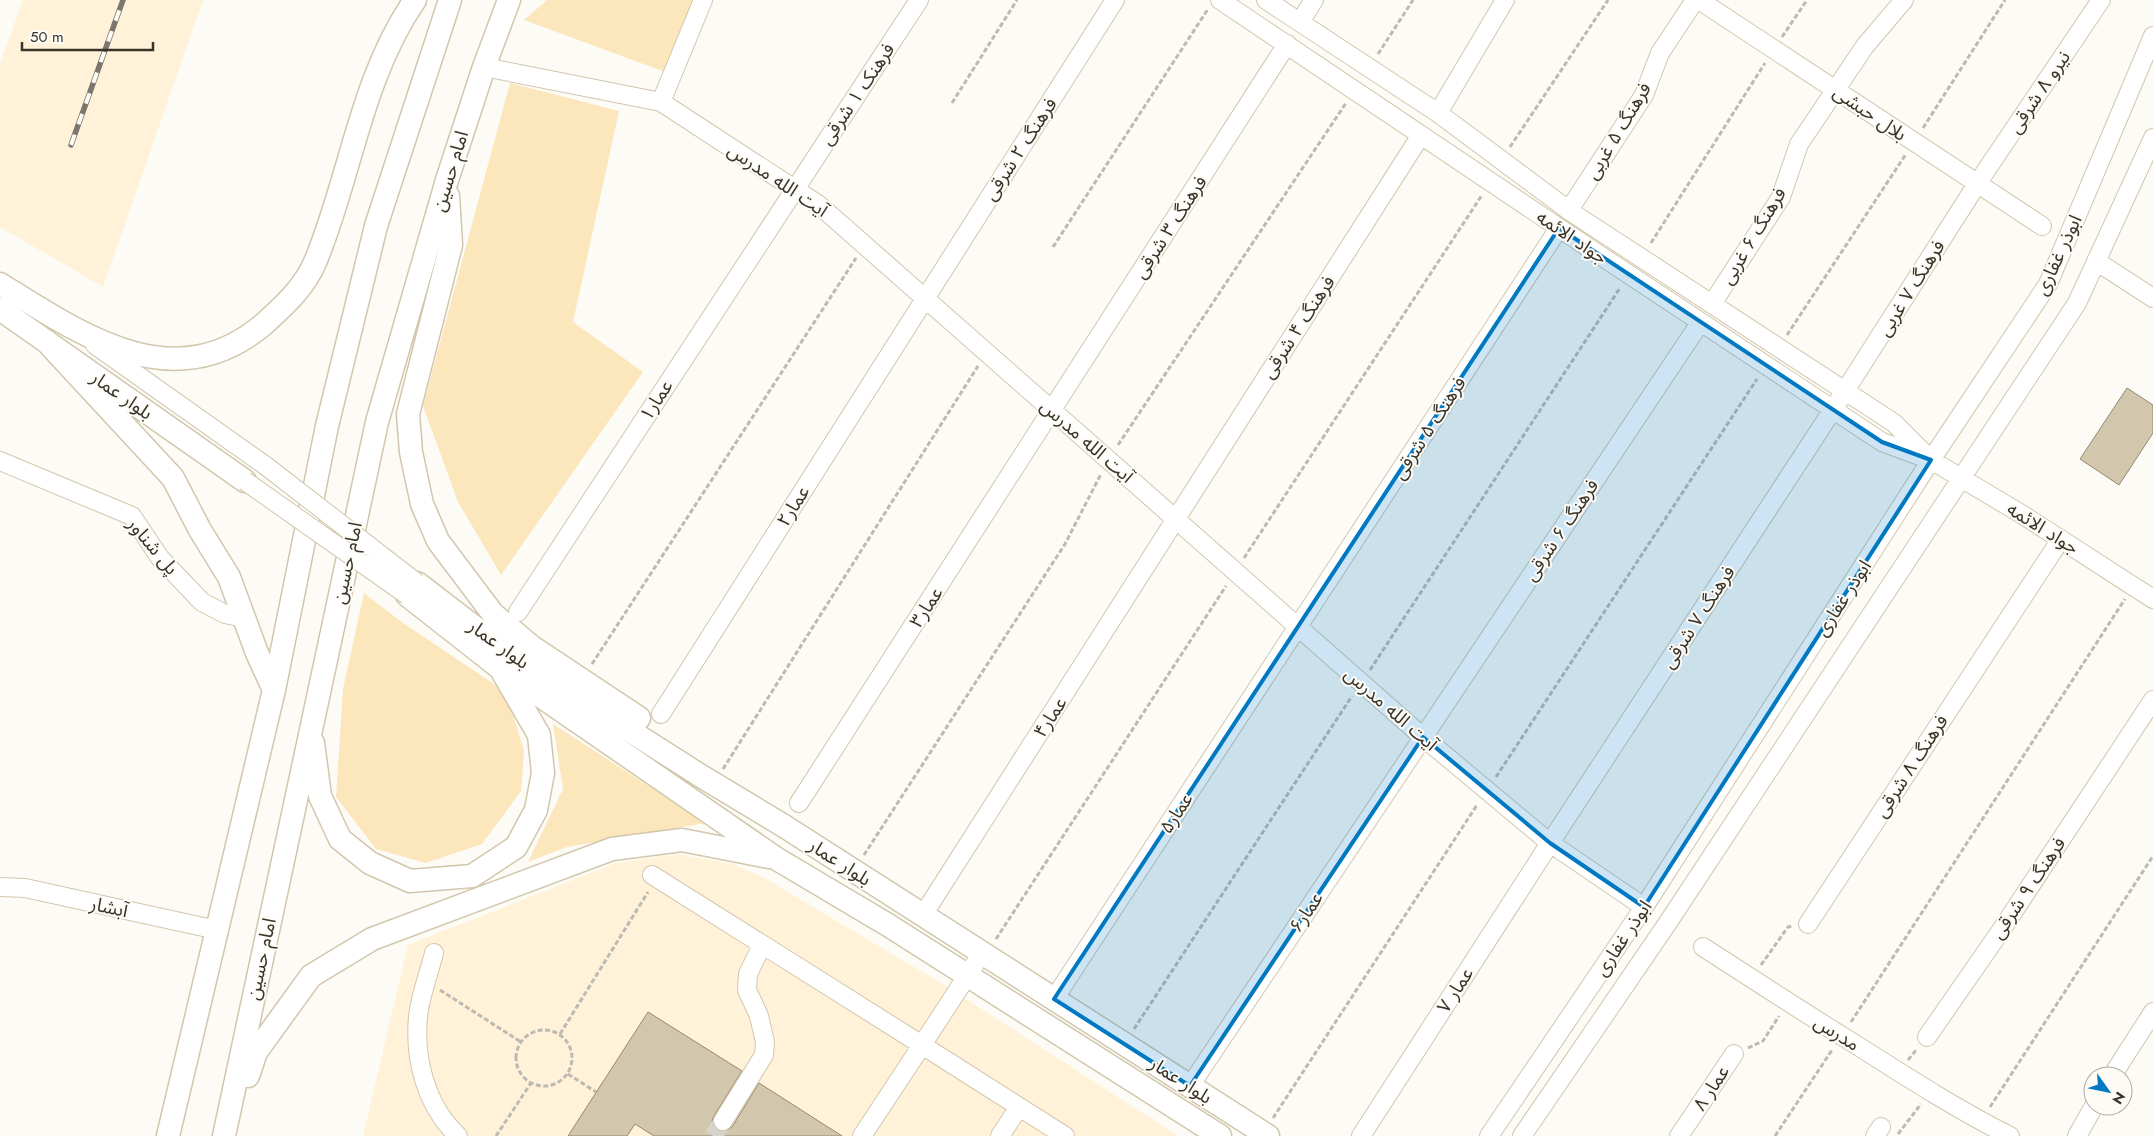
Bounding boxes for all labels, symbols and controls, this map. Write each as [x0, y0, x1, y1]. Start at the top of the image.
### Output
scale bar [22, 20, 154, 52]
text: 50 m [30, 26, 64, 48]
street label: فرهنک ۱ شرقی [813, 38, 901, 150]
street label: نیرو ۸ شرقی [2001, 45, 2077, 139]
street label: فرهنگ ۵ غربی [1578, 77, 1658, 185]
street label: بلال حبشی [1828, 79, 1912, 147]
street label: فرهنگ ۲ شرقی [977, 92, 1063, 206]
street label: امام حسین [425, 127, 476, 215]
street label: آیت الله مدرس [722, 136, 835, 224]
street label: فرهنگ ۳ شرقی [1127, 170, 1213, 284]
street label: فرهنگ ۶ غربی [1713, 182, 1793, 290]
street label: جواد الائمه [1531, 203, 1613, 271]
street label: ابوذر غفاری [2028, 210, 2088, 300]
street label: فرهنگ ۷ غربی [1871, 235, 1951, 341]
street label: فرهنگ ۴ شرقی [1255, 270, 1341, 384]
street label: بلوار عمار [85, 363, 158, 426]
street label: فرهنگ ۵ شرقی [1386, 371, 1472, 485]
street label: عمار۱ [633, 374, 679, 426]
street label: آیت الله مدرس [1034, 393, 1141, 490]
street label: فرهنگ ۶ شرقی [1517, 474, 1605, 586]
street label: عمار۲ [770, 480, 816, 532]
street label: جواد الائمه [2002, 495, 2084, 561]
street label: پل شناور [120, 511, 185, 581]
street label: امام حسین [325, 519, 370, 607]
street label: ابوذر غفاری [1808, 554, 1878, 642]
street label: فرهنگ ۷ شرقی [1655, 560, 1741, 674]
street label: عمار۳ [903, 581, 949, 633]
street label: بلوار عمار [462, 612, 535, 675]
street label: آیت الله مدرس [1338, 661, 1445, 758]
street label: عمار۴ [1027, 691, 1073, 743]
street label: فرهنگ ۸ شرقی [1868, 709, 1954, 823]
street label: عمار۵ [1153, 787, 1199, 839]
street label: بلوار عمار [802, 831, 877, 892]
street label: فرهنگ ۹ شرقی [1984, 832, 2072, 944]
street label: عمار۶ [1283, 886, 1329, 938]
street label: آبشار [87, 890, 132, 924]
street label: ابوذر غفاری [1588, 895, 1658, 981]
street label: امام حسین [239, 915, 284, 1003]
street label: عمار ۷ [1430, 962, 1480, 1018]
street label: مدرس [1809, 1008, 1865, 1058]
street label: بلوار عمار [1143, 1049, 1218, 1110]
street label: عمار ۸ [1686, 1060, 1736, 1116]
north arrow [2083, 1066, 2133, 1116]
text: N [2107, 1088, 2130, 1108]

